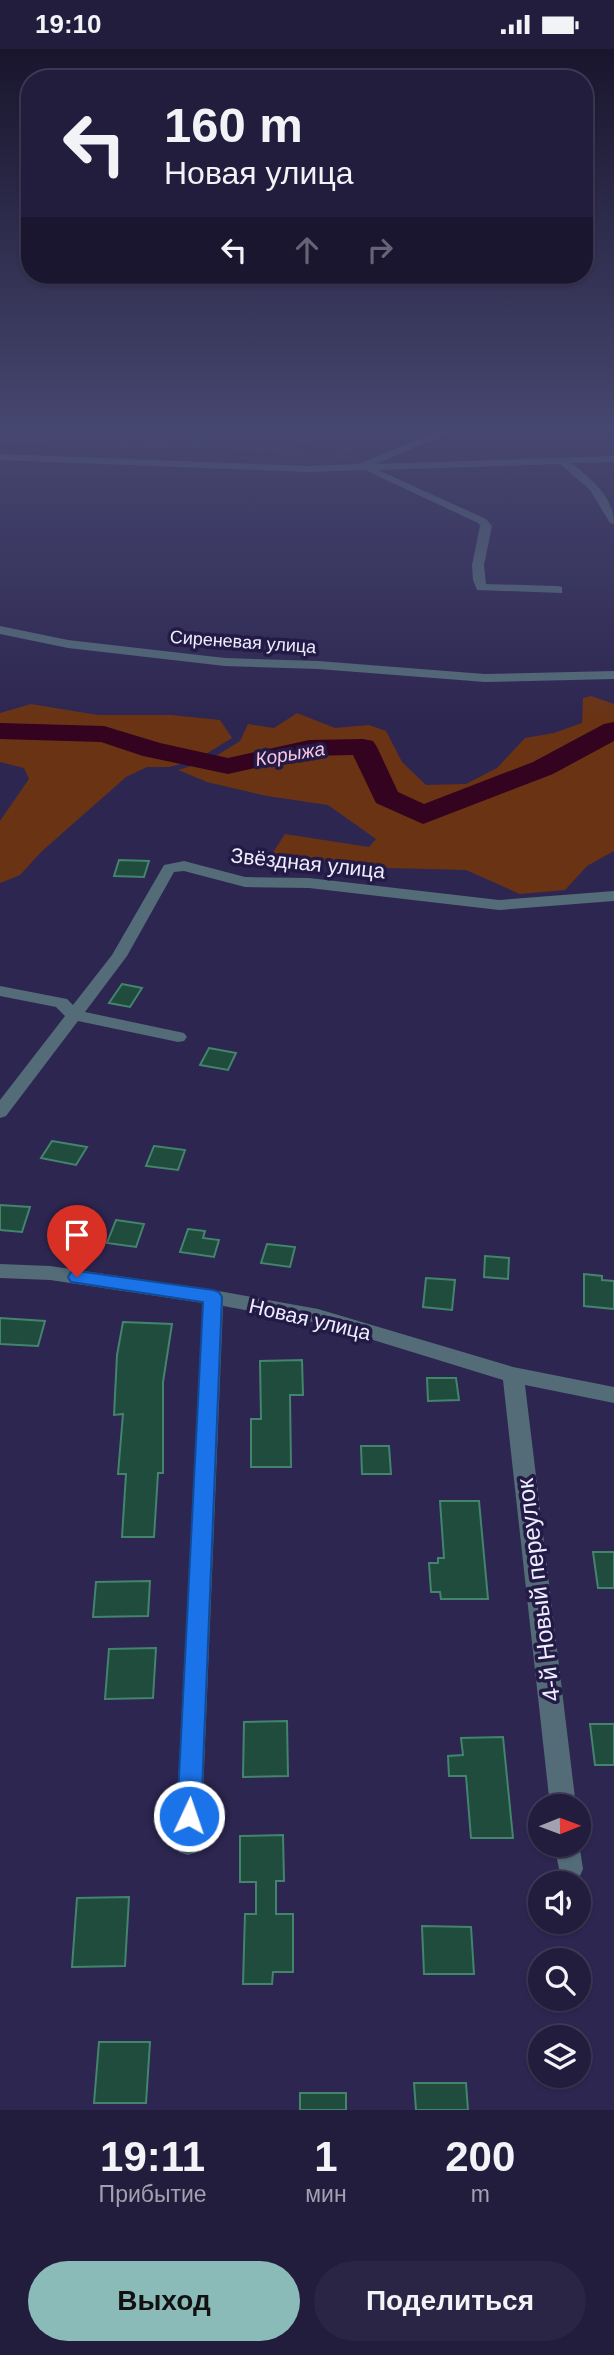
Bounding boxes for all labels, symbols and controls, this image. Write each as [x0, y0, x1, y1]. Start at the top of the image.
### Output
text: 19:10 [35, 9, 102, 39]
icon: left [49, 98, 140, 189]
text: 160 m [164, 98, 303, 152]
text: Новая улица [164, 155, 354, 191]
icon: left [215, 231, 253, 269]
icon: ahead [288, 231, 326, 269]
icon: right [361, 231, 399, 269]
street label: Сиреневая улица [169, 627, 318, 657]
water label: Корыжа [254, 738, 326, 770]
street label: Звёздная улица [230, 843, 387, 883]
pin [47, 1205, 107, 1277]
icon: arrive [58, 1216, 96, 1254]
street label: Новая улица [247, 1294, 373, 1344]
street label: 4-й Новый переулок [511, 1476, 565, 1703]
position arrow [152, 1779, 226, 1853]
north arrow [528, 1794, 592, 1857]
map controls [528, 1794, 591, 2088]
button: sound [528, 1871, 591, 1934]
button: search [528, 1948, 591, 2011]
button: layers [528, 2025, 591, 2088]
text: 19:11 [100, 2133, 205, 2180]
text: 1 [314, 2133, 338, 2180]
text: 200 [445, 2133, 515, 2180]
text: Прибытие [99, 2181, 207, 2207]
text: мин [305, 2181, 347, 2207]
text: m [471, 2181, 490, 2207]
button: Выход [28, 2261, 300, 2341]
button: Поделиться [314, 2261, 586, 2341]

